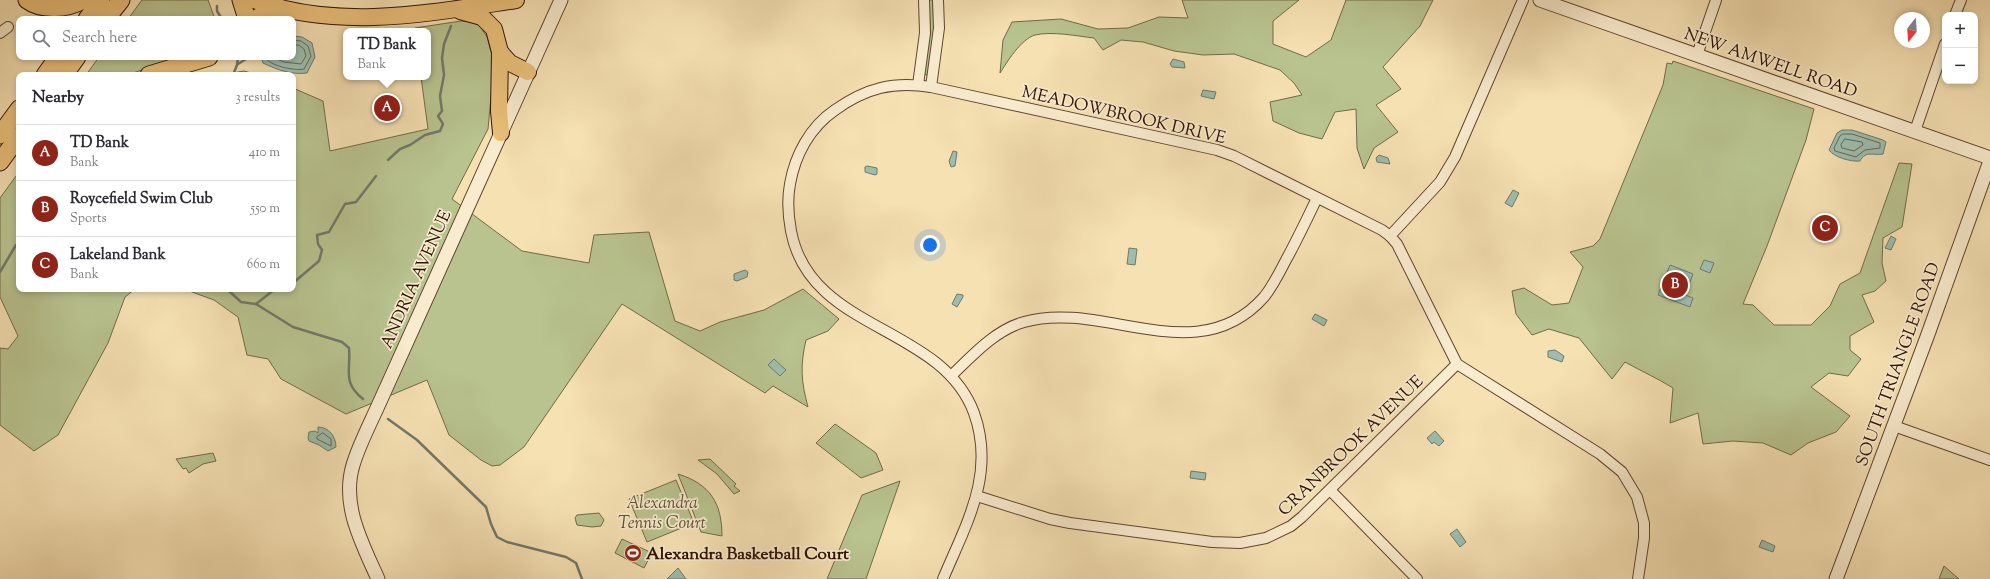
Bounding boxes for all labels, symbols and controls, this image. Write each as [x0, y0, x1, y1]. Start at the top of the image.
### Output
north arrow [1894, 12, 1930, 48]
map controls [1942, 12, 1978, 84]
button: + [1942, 12, 1978, 48]
search box [16, 16, 296, 60]
street label: NEW AMWELL ROAD [1681, 23, 1860, 105]
icon: search [30, 27, 52, 49]
text: Search here [62, 28, 137, 49]
popup [343, 28, 431, 80]
text: TD Bank [357, 35, 417, 56]
button: − [1942, 48, 1978, 84]
text: Bank [357, 56, 386, 74]
street label: MEADOWBROOK DRIVE [1019, 81, 1228, 151]
text: Nearby [32, 86, 84, 110]
text: 3 results [235, 89, 280, 107]
pin: A [374, 93, 400, 123]
text: TD Bank [70, 133, 129, 154]
text: A [40, 144, 50, 162]
text: 410 m [249, 144, 280, 162]
text: Bank [70, 154, 99, 172]
text: Roycefield Swim Club [70, 189, 213, 210]
text: B [41, 200, 49, 218]
text: 550 m [251, 200, 280, 218]
street label: ANDRIA AVENUE [376, 207, 458, 353]
text: Sports [70, 210, 107, 228]
pin: C [1812, 213, 1838, 243]
your location [920, 235, 940, 255]
text: Lakeland Bank [70, 245, 166, 266]
text: C [40, 256, 50, 274]
text: 660 m [247, 256, 280, 274]
street label: SOUTH TRIANGLE ROAD [1851, 259, 1947, 470]
text: Bank [70, 266, 99, 284]
pin: B [1662, 270, 1688, 300]
street label: CRANBROOK AVENUE [1273, 371, 1429, 522]
park label: Alexandra Tennis Court [618, 492, 706, 536]
sports icon: Alexandra Basketball Court [623, 543, 643, 563]
place label: Alexandra Basketball Court [646, 543, 849, 567]

